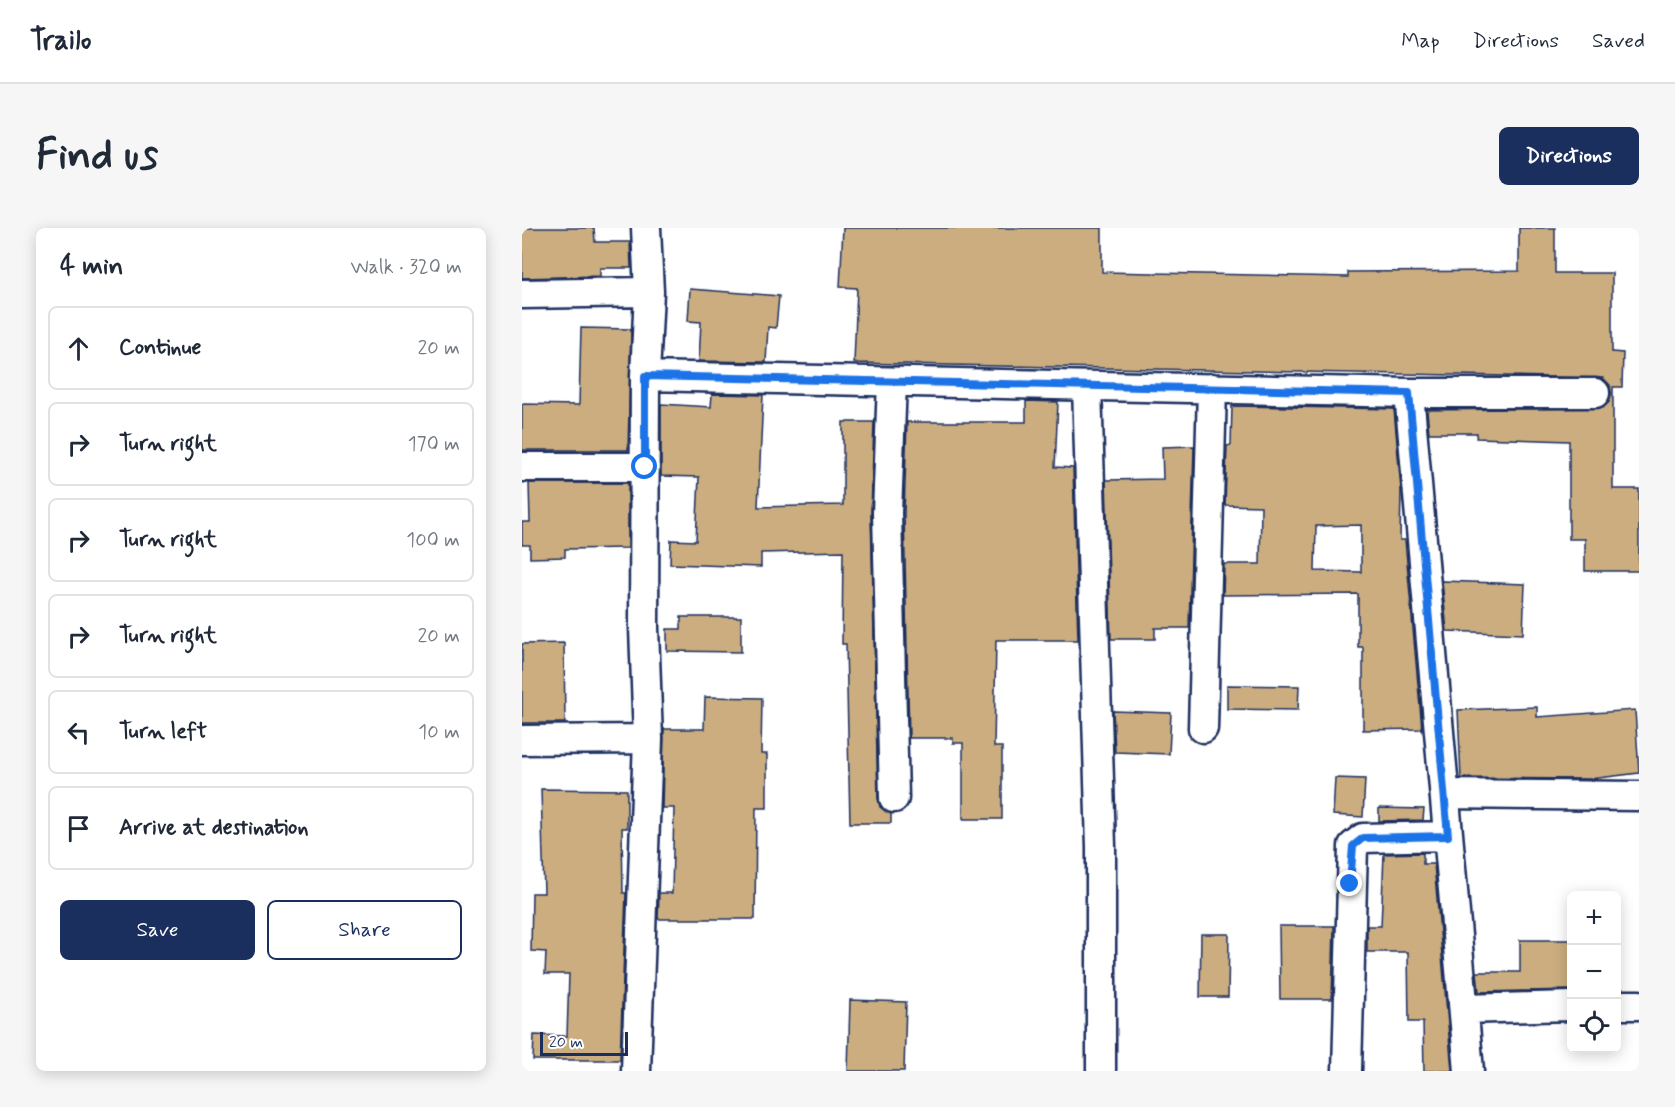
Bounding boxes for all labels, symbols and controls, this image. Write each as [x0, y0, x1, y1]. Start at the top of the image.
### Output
text: Trailo [30, 23, 91, 60]
text: Map [1401, 27, 1440, 55]
text: Directions [1473, 27, 1559, 55]
text: Saved [1592, 27, 1645, 55]
button: Directions [1499, 127, 1639, 185]
text: Find us [36, 129, 158, 184]
text: 4 min [60, 250, 123, 284]
text: Walk · 320 m [350, 254, 462, 281]
icon: ahead [62, 332, 95, 365]
text: Continue [119, 334, 201, 362]
text: 20 m [417, 335, 460, 362]
icon: right [62, 428, 95, 461]
text: Turn right [119, 430, 217, 458]
text: 170 m [408, 431, 460, 458]
route start [631, 453, 657, 479]
icon: right [62, 524, 95, 557]
text: Turn right [119, 526, 217, 554]
text: 100 m [406, 527, 460, 554]
icon: right [62, 620, 95, 653]
text: Turn right [119, 622, 217, 650]
text: 20 m [417, 623, 460, 650]
icon: left [62, 716, 95, 749]
text: Turn left [119, 718, 207, 746]
text: 10 m [418, 719, 460, 746]
icon: arrive [62, 812, 95, 845]
text: Arrive at destination [119, 814, 309, 842]
route end [1336, 870, 1362, 896]
map controls [1567, 891, 1621, 1053]
button: + [1567, 891, 1621, 945]
button: Save [60, 900, 255, 960]
button: Share [267, 900, 462, 960]
button: − [1567, 945, 1621, 999]
button: locate [1567, 999, 1621, 1053]
scale bar [540, 1029, 628, 1056]
text: 20 m [549, 1032, 583, 1053]

